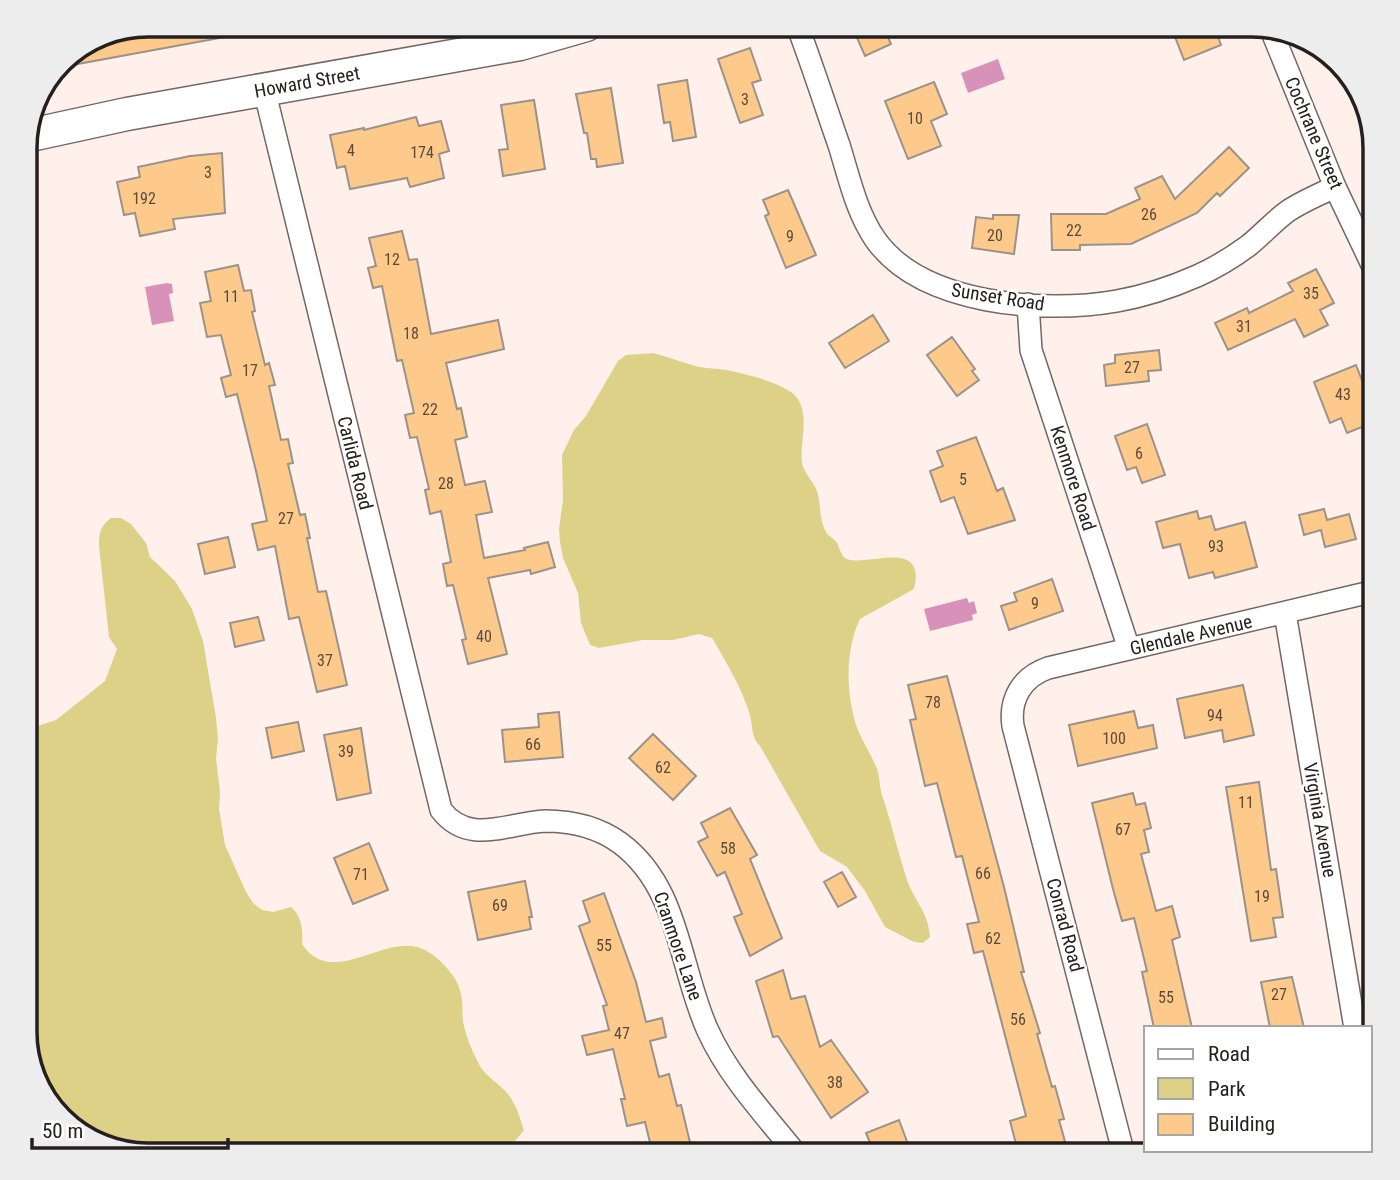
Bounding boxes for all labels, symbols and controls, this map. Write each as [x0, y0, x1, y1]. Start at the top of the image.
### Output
street label: Howard Street [252, 61, 362, 103]
street label: Cochrane Street [1280, 73, 1348, 193]
house number: 3 [741, 90, 749, 109]
house number: 10 [907, 109, 923, 128]
house number: 4 [347, 141, 355, 160]
house number: 174 [410, 143, 434, 162]
house number: 3 [204, 163, 212, 182]
house number: 192 [132, 189, 156, 208]
house number: 26 [1141, 205, 1157, 224]
house number: 22 [1066, 221, 1082, 240]
house number: 20 [987, 226, 1003, 245]
house number: 9 [786, 227, 794, 246]
house number: 12 [384, 250, 400, 269]
street label: Sunset Road [950, 278, 1046, 316]
house number: 35 [1303, 284, 1319, 303]
house number: 11 [223, 287, 239, 306]
house number: 31 [1236, 317, 1252, 336]
house number: 18 [403, 324, 419, 343]
house number: 27 [1124, 358, 1140, 377]
house number: 17 [242, 361, 258, 380]
house number: 43 [1335, 385, 1351, 404]
house number: 22 [422, 400, 438, 419]
street label: Carlida Road [332, 414, 378, 512]
street label: Kenmore Road [1045, 423, 1101, 533]
house number: 6 [1135, 444, 1143, 463]
house number: 5 [959, 470, 967, 489]
house number: 28 [438, 474, 454, 493]
house number: 27 [278, 509, 294, 528]
house number: 93 [1208, 537, 1224, 556]
house number: 9 [1031, 594, 1039, 613]
street label: Glendale Avenue [1128, 610, 1254, 660]
house number: 40 [476, 627, 492, 646]
house number: 37 [317, 651, 333, 670]
house number: 78 [925, 693, 941, 712]
house number: 94 [1207, 706, 1223, 725]
house number: 100 [1102, 729, 1126, 748]
house number: 66 [525, 735, 541, 754]
house number: 39 [338, 742, 354, 761]
house number: 62 [655, 758, 671, 777]
street label: Virginia Avenue [1299, 761, 1341, 879]
house number: 11 [1238, 793, 1254, 812]
house number: 67 [1115, 820, 1131, 839]
house number: 58 [720, 839, 736, 858]
house number: 66 [975, 864, 991, 883]
house number: 71 [353, 865, 369, 884]
street label: Conrad Road [1041, 876, 1089, 974]
house number: 19 [1254, 887, 1270, 906]
street label: Cranmore Lane [649, 889, 707, 1003]
house number: 69 [492, 896, 508, 915]
house number: 62 [985, 929, 1001, 948]
house number: 55 [596, 936, 612, 955]
house number: 27 [1271, 985, 1287, 1004]
house number: 55 [1158, 988, 1174, 1007]
house number: 56 [1010, 1010, 1026, 1029]
house number: 47 [614, 1024, 630, 1043]
legend [1144, 1026, 1372, 1152]
text: Road [1208, 1042, 1250, 1066]
house number: 38 [827, 1073, 843, 1092]
text: Park [1208, 1077, 1246, 1101]
scale bar [32, 1106, 228, 1150]
text: Building [1208, 1112, 1275, 1136]
text: 50 m [42, 1119, 83, 1143]

